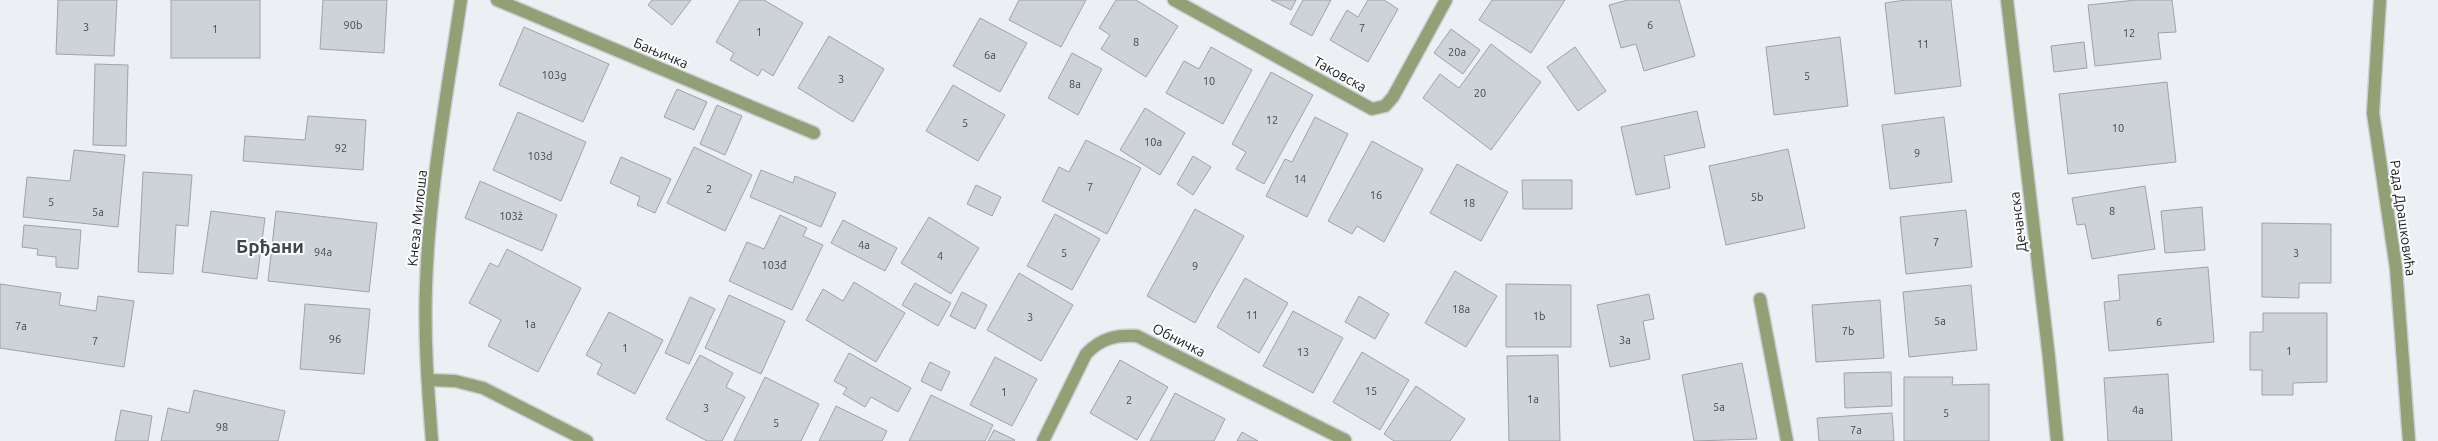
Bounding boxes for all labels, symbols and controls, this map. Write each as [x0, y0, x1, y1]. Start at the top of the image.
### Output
house number: 90b [344, 19, 362, 31]
house number: 6 [1647, 19, 1653, 31]
house number: 3 [83, 21, 89, 33]
house number: 7 [1359, 22, 1365, 34]
house number: 1 [212, 23, 218, 35]
house number: 1 [756, 26, 762, 38]
house number: 12 [2123, 27, 2135, 39]
street label: Бањичка [631, 34, 691, 72]
house number: 8 [1133, 36, 1139, 48]
house number: 11 [1917, 38, 1929, 50]
house number: 20a [1448, 46, 1466, 58]
house number: 6a [984, 49, 996, 61]
street label: Таковска [1311, 53, 1369, 95]
house number: 103g [542, 69, 566, 81]
house number: 5 [1804, 70, 1810, 82]
house number: 3 [838, 73, 844, 85]
house number: 10 [1203, 75, 1215, 87]
house number: 8a [1069, 78, 1081, 90]
house number: 20 [1474, 87, 1486, 99]
house number: 12 [1266, 114, 1278, 126]
house number: 5 [962, 117, 968, 129]
house number: 10 [2112, 122, 2124, 134]
house number: 10a [1144, 136, 1162, 148]
house number: 92 [335, 142, 347, 154]
house number: 9 [1914, 147, 1920, 159]
house number: 103d [527, 150, 553, 162]
street label: Рада Драшковића [2387, 159, 2419, 277]
street label: Кнеза Милоша [404, 169, 430, 267]
house number: 14 [1294, 173, 1306, 185]
house number: 7 [1087, 181, 1093, 193]
house number: 2 [706, 183, 712, 195]
house number: 16 [1370, 189, 1382, 201]
house number: 5b [1751, 191, 1763, 203]
street label: Дечанска [2006, 191, 2030, 253]
house number: 5 [48, 196, 54, 208]
house number: 18 [1463, 197, 1475, 209]
house number: 8 [2109, 205, 2115, 217]
house number: 5a [92, 206, 104, 218]
house number: 103ž [499, 210, 523, 222]
district label: Брђани [236, 235, 304, 257]
house number: 7 [1933, 236, 1939, 248]
house number: 4a [858, 239, 870, 251]
house number: 94a [314, 246, 332, 258]
house number: 5 [1061, 247, 1067, 259]
house number: 3 [2293, 247, 2299, 259]
house number: 4 [937, 250, 943, 262]
house number: 103đ [761, 259, 787, 271]
house number: 9 [1192, 260, 1198, 272]
house number: 18a [1452, 303, 1470, 315]
house number: 11 [1246, 309, 1258, 321]
house number: 1b [1533, 310, 1545, 322]
house number: 3 [1027, 311, 1033, 323]
house number: 5a [1934, 315, 1946, 327]
house number: 6 [2156, 316, 2162, 328]
house number: 1a [524, 318, 536, 330]
house number: 7a [15, 320, 27, 332]
street label: Обничка [1150, 320, 1208, 360]
house number: 7b [1842, 325, 1854, 337]
house number: 96 [329, 333, 341, 345]
house number: 3a [1619, 334, 1631, 346]
house number: 7 [92, 335, 98, 347]
house number: 1 [622, 342, 628, 354]
house number: 1 [2286, 345, 2292, 357]
house number: 13 [1297, 346, 1309, 358]
house number: 15 [1365, 385, 1377, 397]
house number: 1 [1001, 386, 1007, 398]
house number: 1a [1527, 393, 1539, 405]
house number: 2 [1126, 394, 1132, 406]
house number: 5a [1713, 401, 1725, 413]
house number: 3 [703, 402, 709, 414]
house number: 4a [2132, 404, 2144, 416]
house number: 5 [1943, 407, 1949, 419]
house number: 5 [773, 417, 779, 429]
house number: 98 [216, 421, 228, 433]
house number: 7a [1850, 424, 1862, 436]

